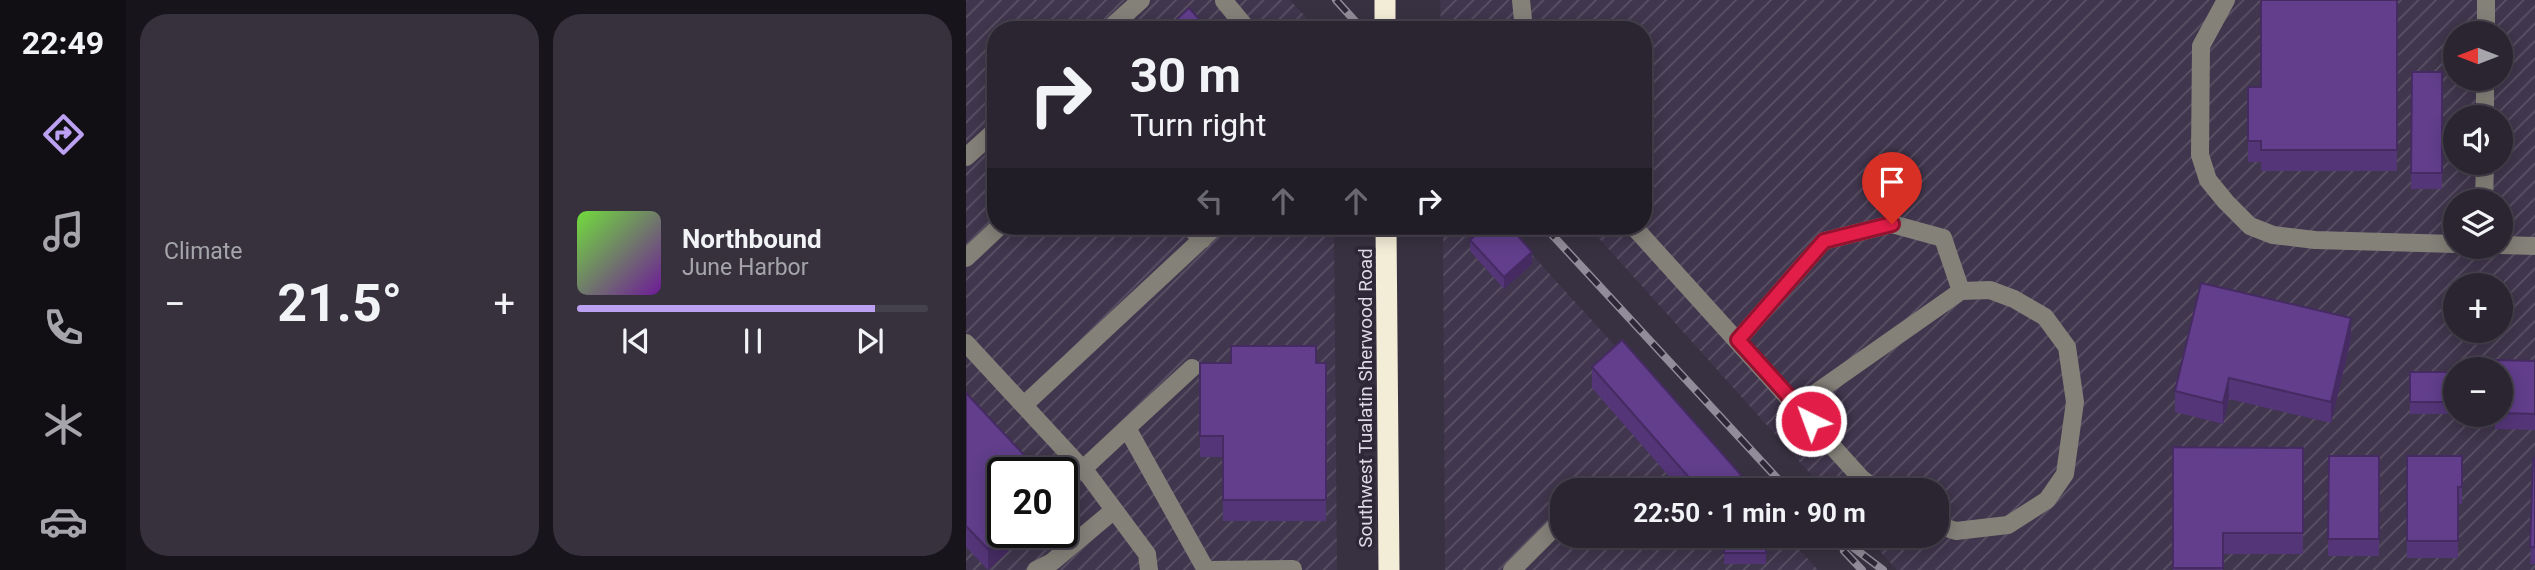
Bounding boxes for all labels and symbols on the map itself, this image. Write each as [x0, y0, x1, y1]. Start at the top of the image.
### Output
north arrow [2443, 21, 2513, 91]
pin [1862, 152, 1922, 224]
street label: Southwest Tualatin Sherwood Road [1354, 248, 1377, 548]
position arrow [1774, 384, 1848, 458]
speed limit sign: 20 [987, 457, 1078, 548]

